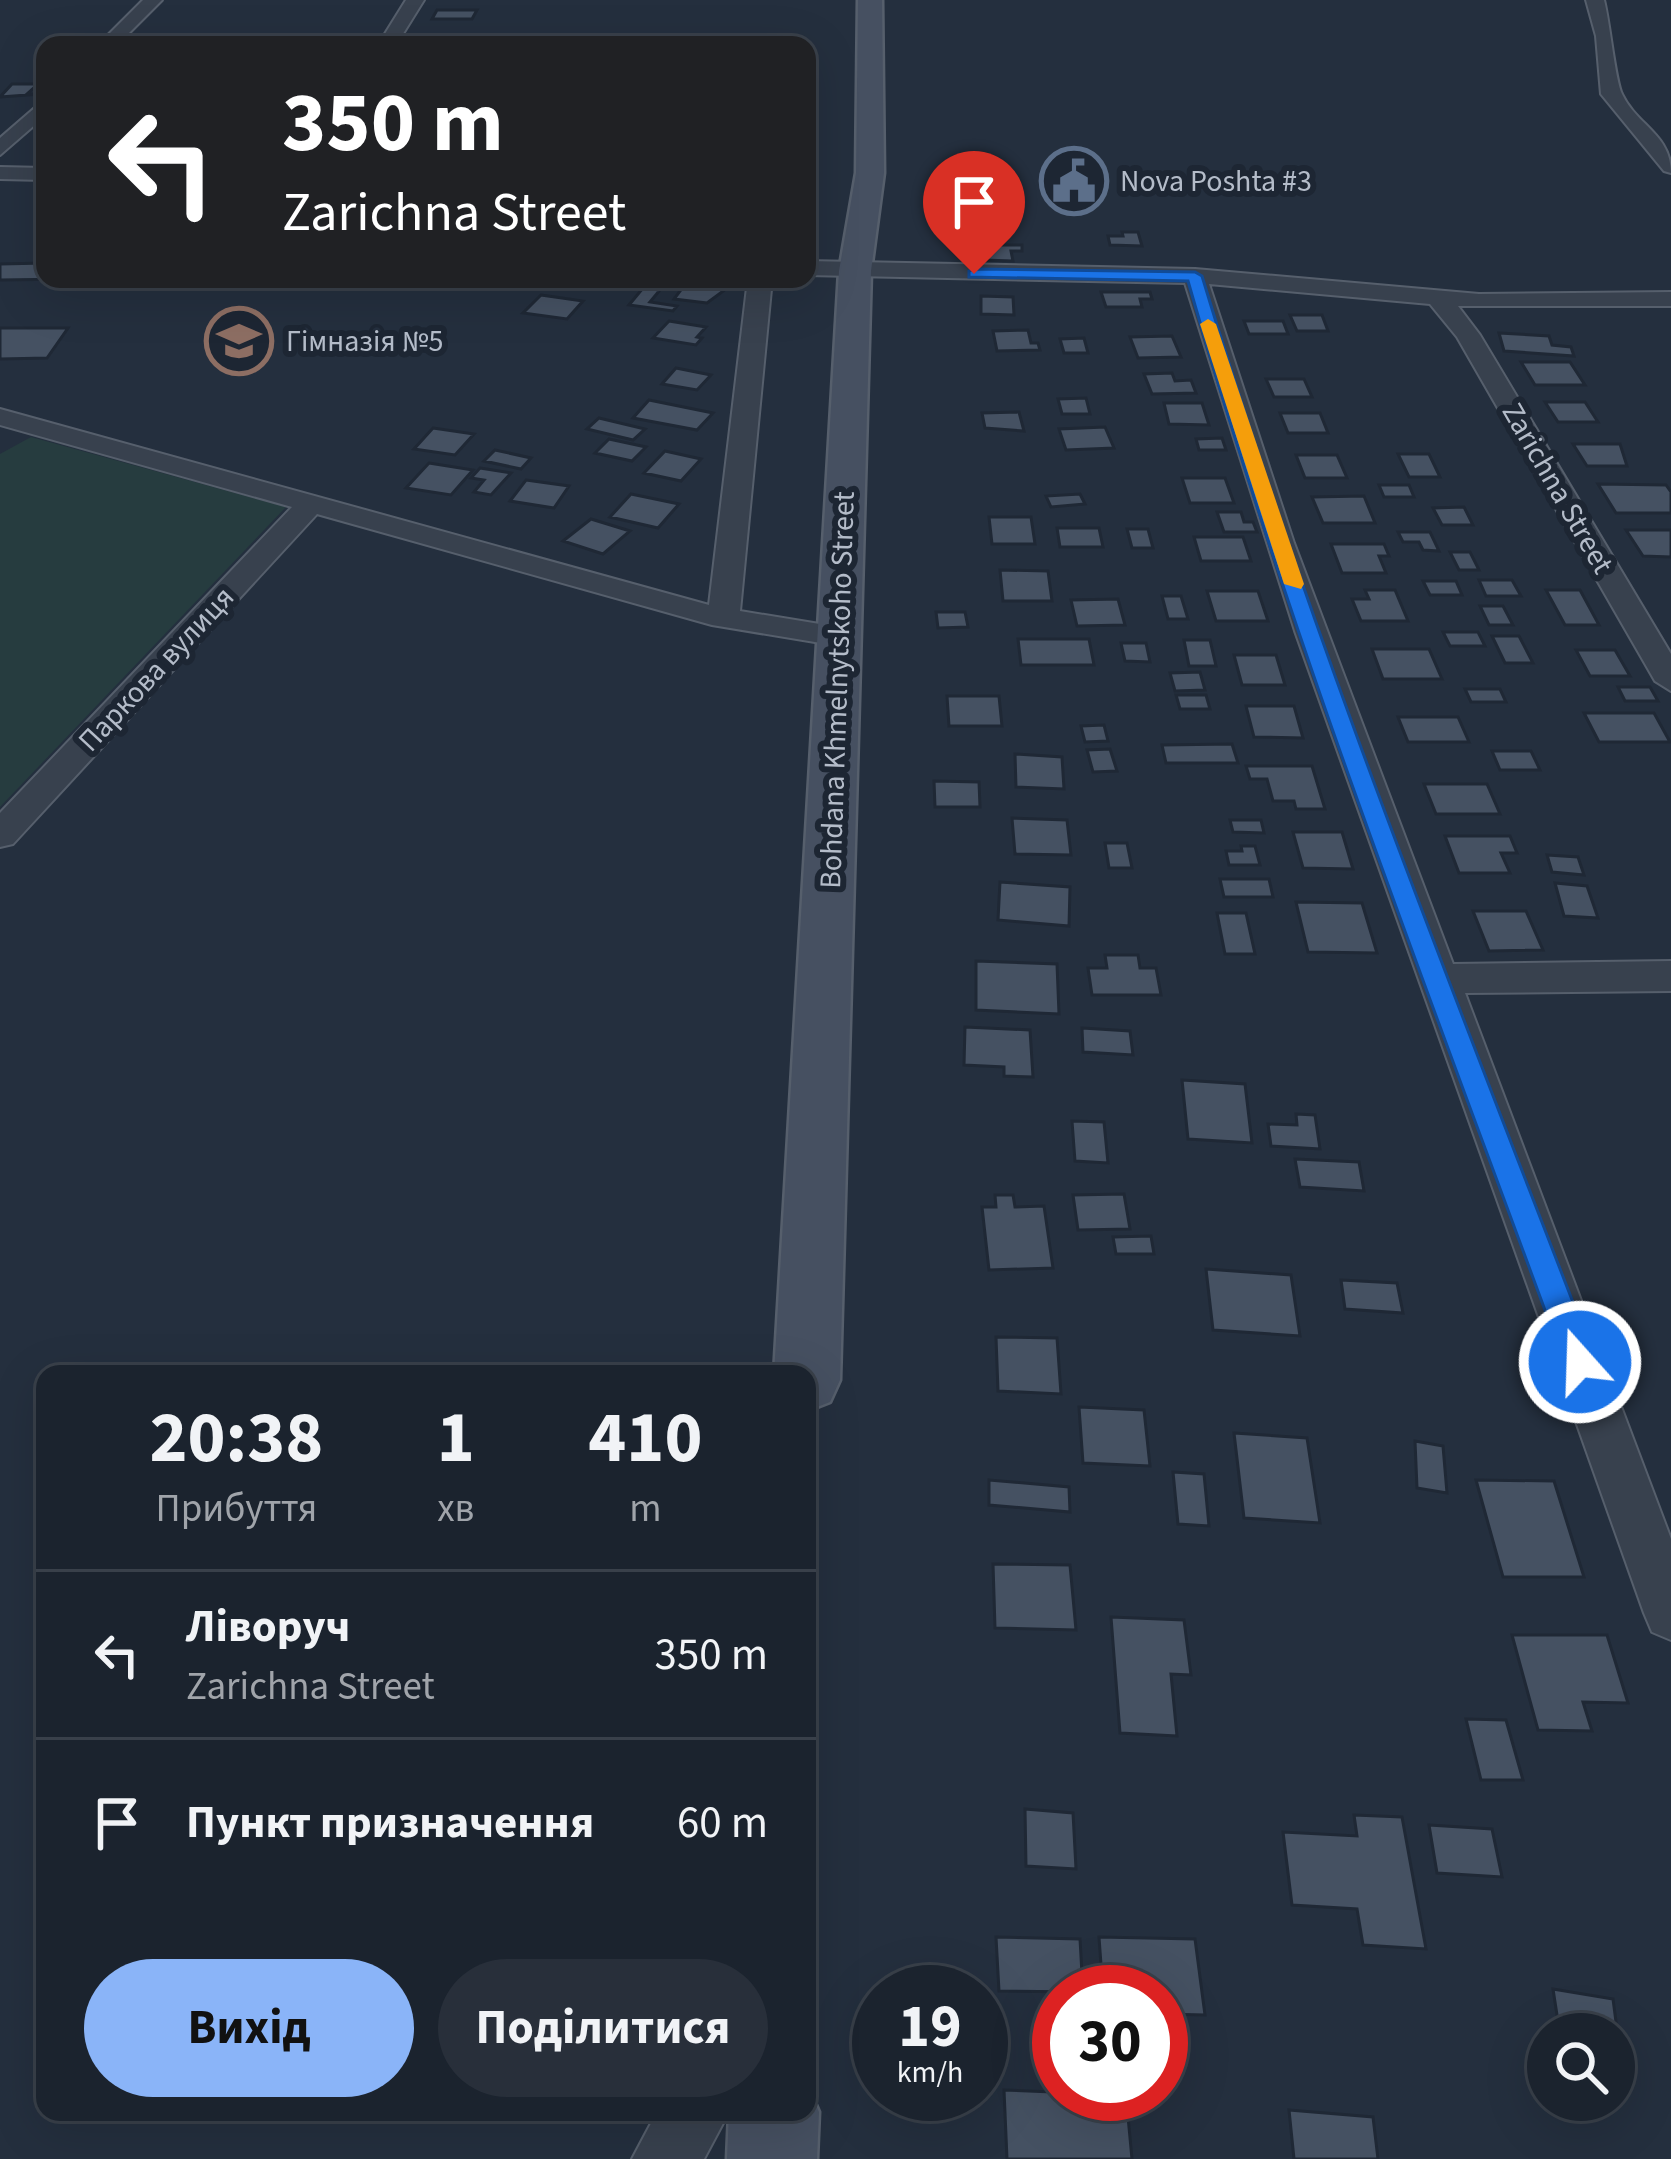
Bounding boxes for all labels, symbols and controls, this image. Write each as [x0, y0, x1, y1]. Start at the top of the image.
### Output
text: 350 m [282, 64, 504, 184]
icon: left [84, 84, 240, 240]
public building icon: Nova Poshta #3 [1039, 146, 1109, 216]
pin [923, 151, 1025, 274]
place label: Nova Poshta #3 [1120, 160, 1312, 203]
icon: arrive [941, 169, 1007, 235]
text: Zarichna Street [282, 175, 626, 252]
school or university icon: Гімназія №5 [204, 306, 274, 376]
place label: Гімназія №5 [286, 320, 444, 363]
street label: Zarichna Street [1491, 395, 1624, 582]
street label: Bohdana Khmelnytskoho Street [809, 491, 866, 890]
street label: Паркова вулиця [68, 577, 244, 762]
position arrow [1517, 1299, 1643, 1425]
text: 20:38 [150, 1387, 323, 1490]
text: 1 [437, 1387, 475, 1490]
text: 410 [588, 1387, 702, 1490]
text: Прибуття [156, 1481, 317, 1537]
text: хв [437, 1481, 474, 1537]
text: m [629, 1481, 662, 1537]
text: Ліворуч [186, 1595, 350, 1659]
icon: left [84, 1622, 150, 1688]
text: 350 m [655, 1623, 768, 1687]
text: Zarichna Street [186, 1659, 435, 1715]
icon: arrive [84, 1790, 150, 1856]
text: Пункт призначення [186, 1791, 594, 1855]
text: 60 m [677, 1791, 768, 1855]
button: Вихід [84, 1959, 414, 2097]
button: Поділитися [438, 1959, 768, 2097]
speed limit sign: 30 [1032, 1965, 1188, 2121]
text: 19 [898, 1985, 962, 2070]
map controls [1527, 2013, 1635, 2121]
button: search [1527, 2013, 1635, 2121]
text: km/h [897, 2051, 963, 2094]

